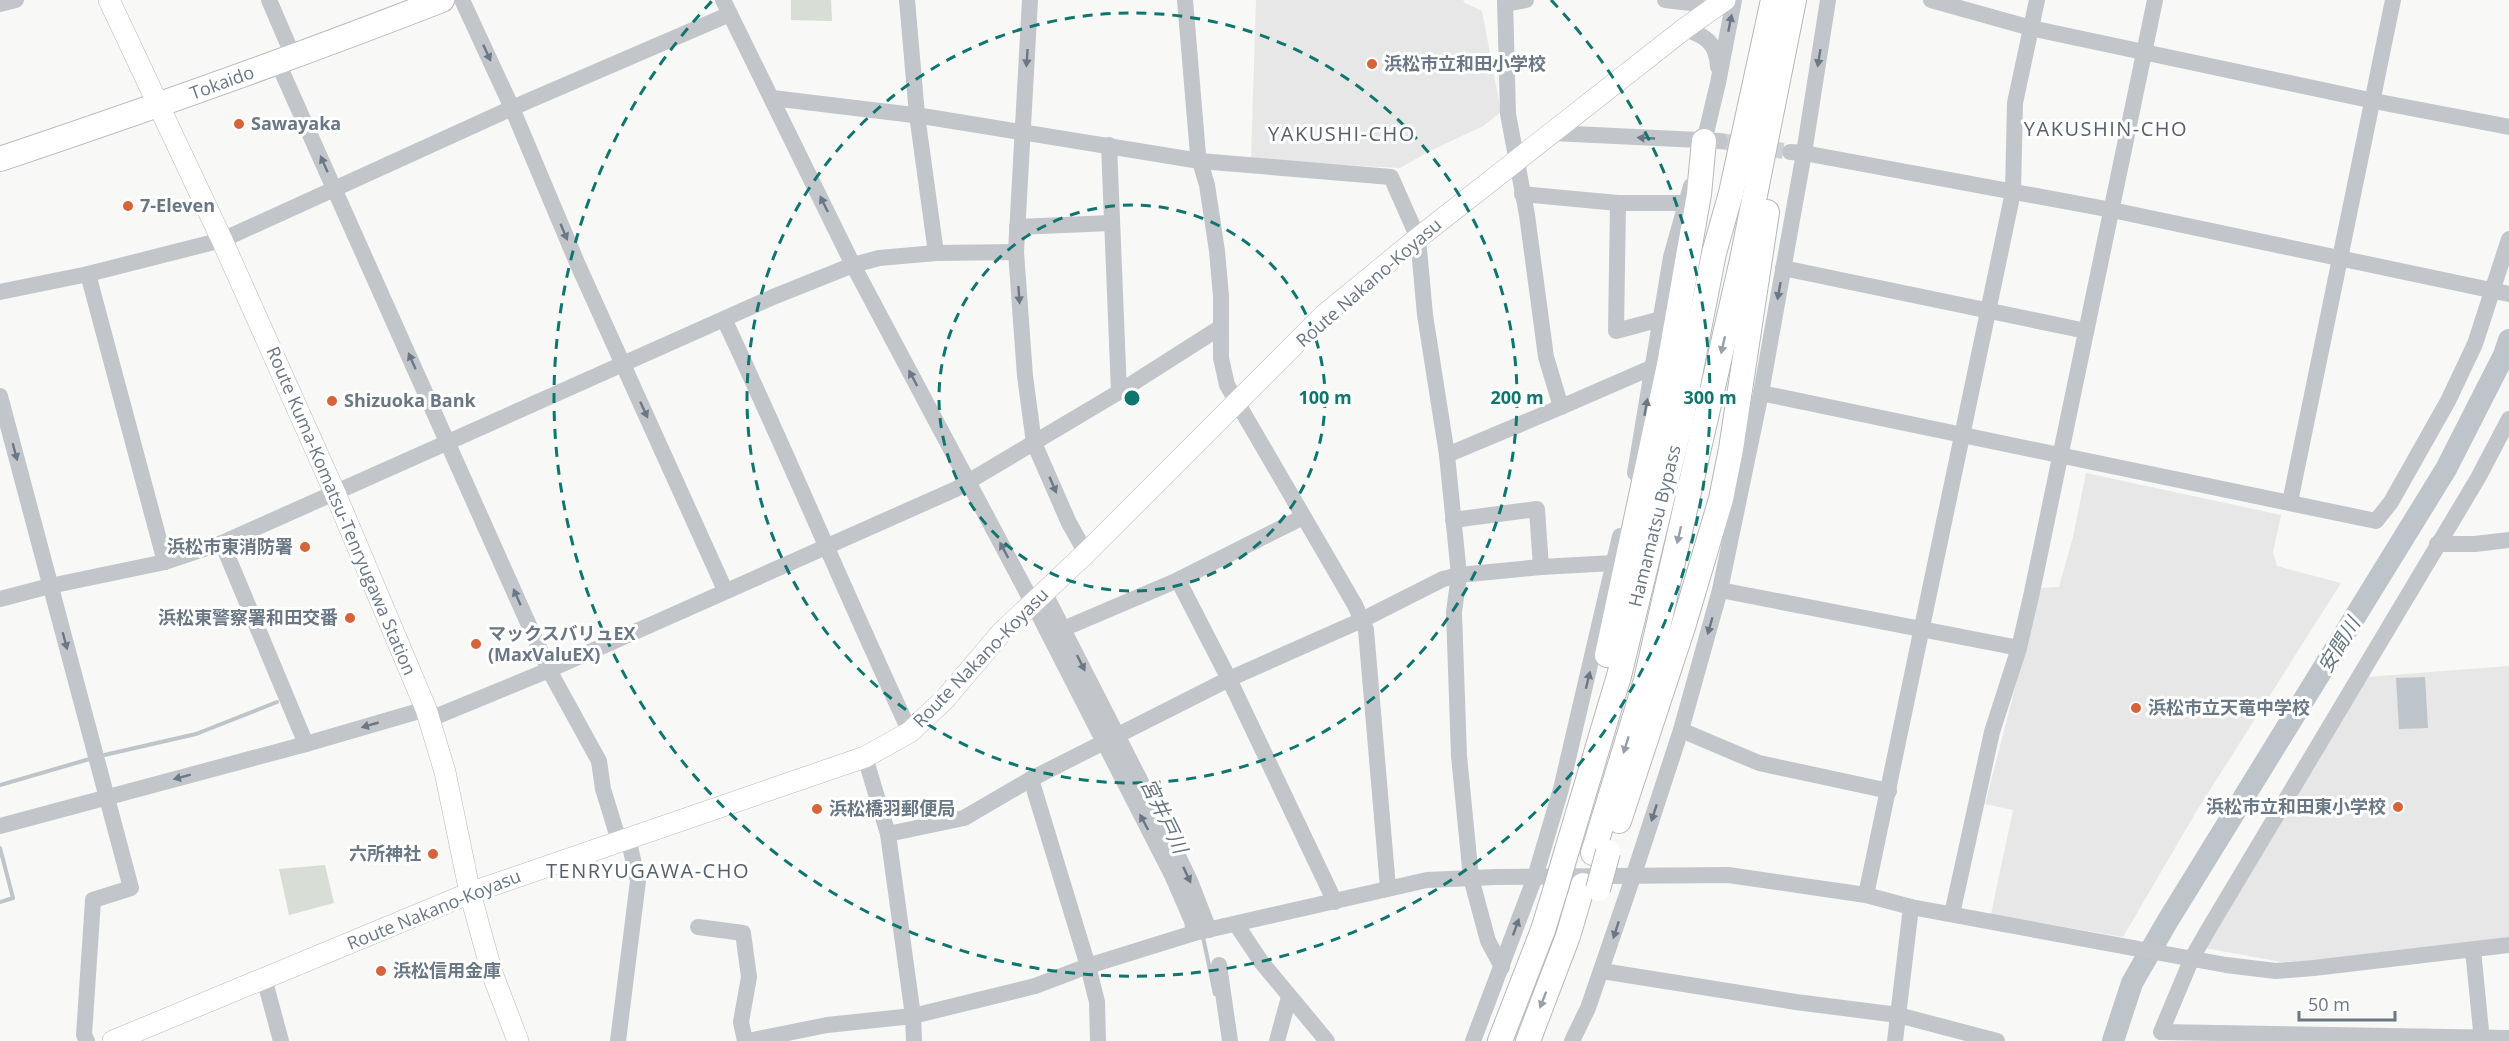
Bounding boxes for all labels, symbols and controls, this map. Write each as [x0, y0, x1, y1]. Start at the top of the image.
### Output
one-way arrow [1726, 13, 1735, 32]
one-way arrow [482, 45, 492, 63]
one-way arrow [1814, 48, 1823, 67]
one-way arrow [1022, 49, 1032, 68]
place label: 浜松市立和田小学校 [1384, 51, 1546, 75]
marker: 浜松市立和田小学校 [1365, 57, 1379, 71]
street label: Tokaido [186, 59, 257, 105]
place label: Sawayaka [251, 111, 341, 135]
district label: YAKUSHIN-CHO [2024, 115, 2188, 142]
marker: Sawayaka [232, 117, 246, 131]
district label: YAKUSHI-CHO [1268, 120, 1416, 147]
one-way arrow [1636, 134, 1655, 143]
one-way arrow [319, 155, 328, 172]
place label: 7-Eleven [140, 193, 215, 217]
one-way arrow [819, 196, 828, 213]
marker: 7-Eleven [121, 199, 135, 213]
street label: Route Nakano-Koyasu [1291, 212, 1446, 352]
one-way arrow [560, 223, 569, 241]
one-way arrow [1774, 282, 1783, 301]
one-way arrow [1014, 285, 1024, 304]
one-way arrow [1717, 336, 1727, 354]
street label: Route Kuma-Komatsu-Tenryugawa Station [262, 343, 422, 679]
one-way arrow [407, 352, 416, 370]
one-way arrow [908, 369, 918, 387]
text: 100 m [1298, 385, 1352, 409]
text: 200 m [1490, 385, 1544, 409]
text: 300 m [1683, 385, 1737, 409]
place label: Shizuoka Bank [344, 388, 476, 412]
centre of rings [1122, 388, 1142, 408]
marker: Shizuoka Bank [325, 394, 339, 408]
one-way arrow [1642, 397, 1651, 416]
one-way arrow [640, 401, 649, 419]
street label: Hamamatsu Bypass [1622, 442, 1686, 609]
one-way arrow [11, 443, 20, 461]
one-way arrow [1048, 477, 1057, 494]
one-way arrow [1674, 526, 1683, 545]
place label: 浜松市東消防署 [167, 534, 293, 558]
marker: 浜松市東消防署 [298, 540, 312, 554]
one-way arrow [999, 542, 1009, 559]
street label: Route Nakano-Koyasu [907, 582, 1053, 732]
one-way arrow [512, 588, 521, 605]
place label: 浜松東警察署和田交番 [158, 605, 338, 629]
water label: 安間川 [2312, 610, 2367, 677]
marker: 浜松東警察署和田交番 [343, 611, 357, 625]
one-way arrow [1705, 617, 1714, 635]
place label: マックスバリュEX (MaxValuEX) [488, 621, 636, 666]
one-way arrow [61, 632, 70, 650]
marker: マックスバリュEX (MaxValuEX) [469, 637, 483, 651]
one-way arrow [1076, 654, 1085, 671]
one-way arrow [1583, 671, 1593, 689]
place label: 浜松市立天竜中学校 [2148, 695, 2310, 719]
marker: 浜松市立天竜中学校 [2129, 701, 2143, 715]
one-way arrow [361, 721, 379, 730]
one-way arrow [1621, 736, 1630, 754]
one-way arrow [173, 773, 191, 783]
water label: 宮井戸川 [1135, 774, 1195, 859]
place label: 浜松市立和田東小学校 [2206, 794, 2386, 818]
place label: 浜松橋羽郵便局 [829, 796, 955, 820]
marker: 浜松市立和田東小学校 [2391, 800, 2405, 814]
marker: 浜松橋羽郵便局 [810, 802, 824, 816]
one-way arrow [1649, 804, 1658, 822]
one-way arrow [1139, 814, 1149, 831]
place label: 六所神社 [349, 841, 421, 865]
marker: 六所神社 [426, 847, 440, 861]
district label: TENRYUGAWA-CHO [546, 857, 750, 884]
street label: Route Nakano-Koyasu [343, 863, 524, 955]
one-way arrow [1182, 866, 1191, 883]
one-way arrow [1512, 918, 1522, 936]
one-way arrow [1610, 921, 1620, 939]
place label: 浜松信用金庫 [393, 958, 501, 982]
marker: 浜松信用金庫 [374, 964, 388, 978]
scale bar [2299, 984, 2395, 1022]
one-way arrow [1538, 991, 1548, 1009]
text: 50 m [2308, 992, 2350, 1016]

